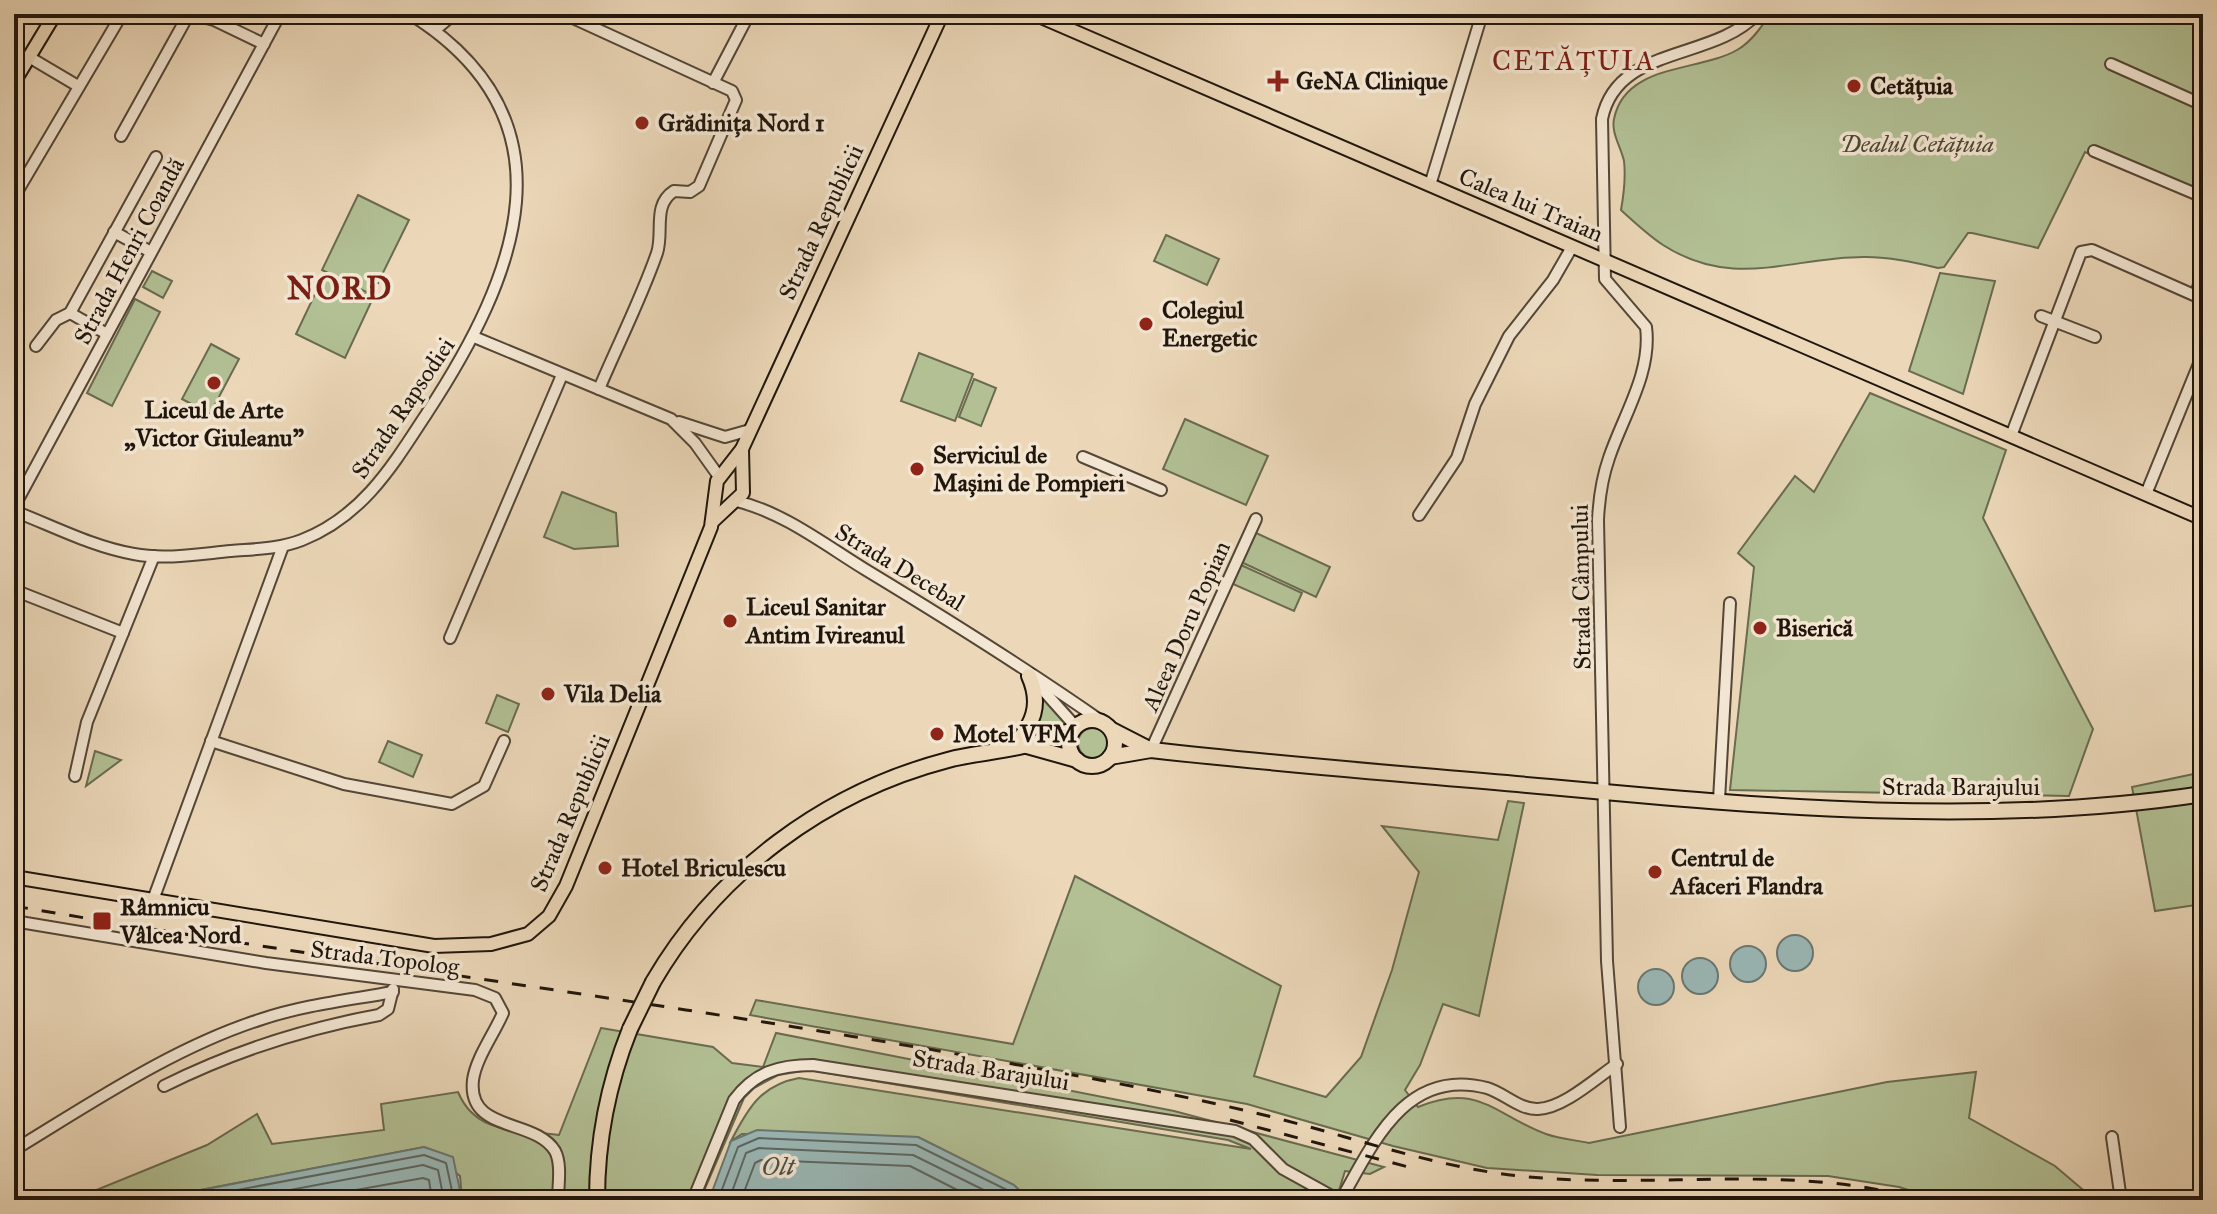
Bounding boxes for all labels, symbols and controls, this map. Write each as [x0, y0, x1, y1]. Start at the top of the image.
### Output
district label: CETĂȚUIA [1492, 43, 1656, 78]
place label: GeNA Clinique [1296, 66, 1448, 96]
marker: GeNA Clinique [1267, 70, 1289, 92]
place label: Cetățuia [1870, 71, 1954, 101]
marker: Cetățuia [1845, 77, 1863, 95]
place label: Grădinița Nord 1 [658, 108, 825, 138]
marker: Grădinița Nord 1 [633, 114, 651, 132]
park label: Dealul Cetățuia [1840, 129, 1994, 159]
street label: Strada Republicii [772, 139, 870, 305]
street label: Strada Henri Coandă [67, 152, 191, 349]
street label: Calea lui Traian [1454, 161, 1608, 249]
district label: NORD [287, 269, 393, 308]
place label: Colegiul Energetic [1162, 295, 1257, 353]
marker: Colegiul Energetic [1137, 315, 1155, 333]
street label: Strada Rapsodiei [345, 331, 462, 484]
marker: Liceul de Arte „Victor Giuleanu” [205, 374, 223, 392]
place label: Liceul de Arte „Victor Giuleanu” [124, 395, 304, 453]
place label: Serviciul de Mașini de Pompieri [933, 440, 1125, 498]
marker: Serviciul de Mașini de Pompieri [908, 460, 926, 478]
street label: Strada Câmpului [1565, 503, 1597, 670]
street label: Strada Decebal [830, 517, 971, 618]
street label: Aleea Doru Popian [1135, 536, 1237, 717]
place label: Liceul Sanitar Antim Ivireanul [744, 592, 905, 650]
marker: Liceul Sanitar Antim Ivireanul [721, 612, 739, 630]
place label: Biserică [1776, 613, 1854, 643]
marker: Biserică [1751, 619, 1769, 637]
place label: Vila Delia [563, 679, 662, 709]
marker: Vila Delia [539, 685, 557, 703]
place label: Motel VFM [953, 719, 1077, 749]
marker: Motel VFM [928, 725, 946, 743]
street label: Strada Republicii [523, 729, 617, 896]
street label: Strada Barajului [1882, 772, 2041, 802]
place label: Centrul de Afaceri Flandra [1669, 843, 1824, 901]
place label: Hotel Briculescu [621, 853, 786, 883]
marker: Hotel Briculescu [596, 859, 614, 877]
marker: Centrul de Afaceri Flandra [1646, 863, 1664, 881]
place label: Râmnicu Vâlcea Nord [119, 892, 242, 950]
marker: Râmnicu Vâlcea Nord [91, 910, 113, 932]
street label: Strada Topolog [309, 934, 462, 982]
street label: Strada Barajului [910, 1043, 1072, 1097]
water label: Olt [761, 1150, 796, 1182]

